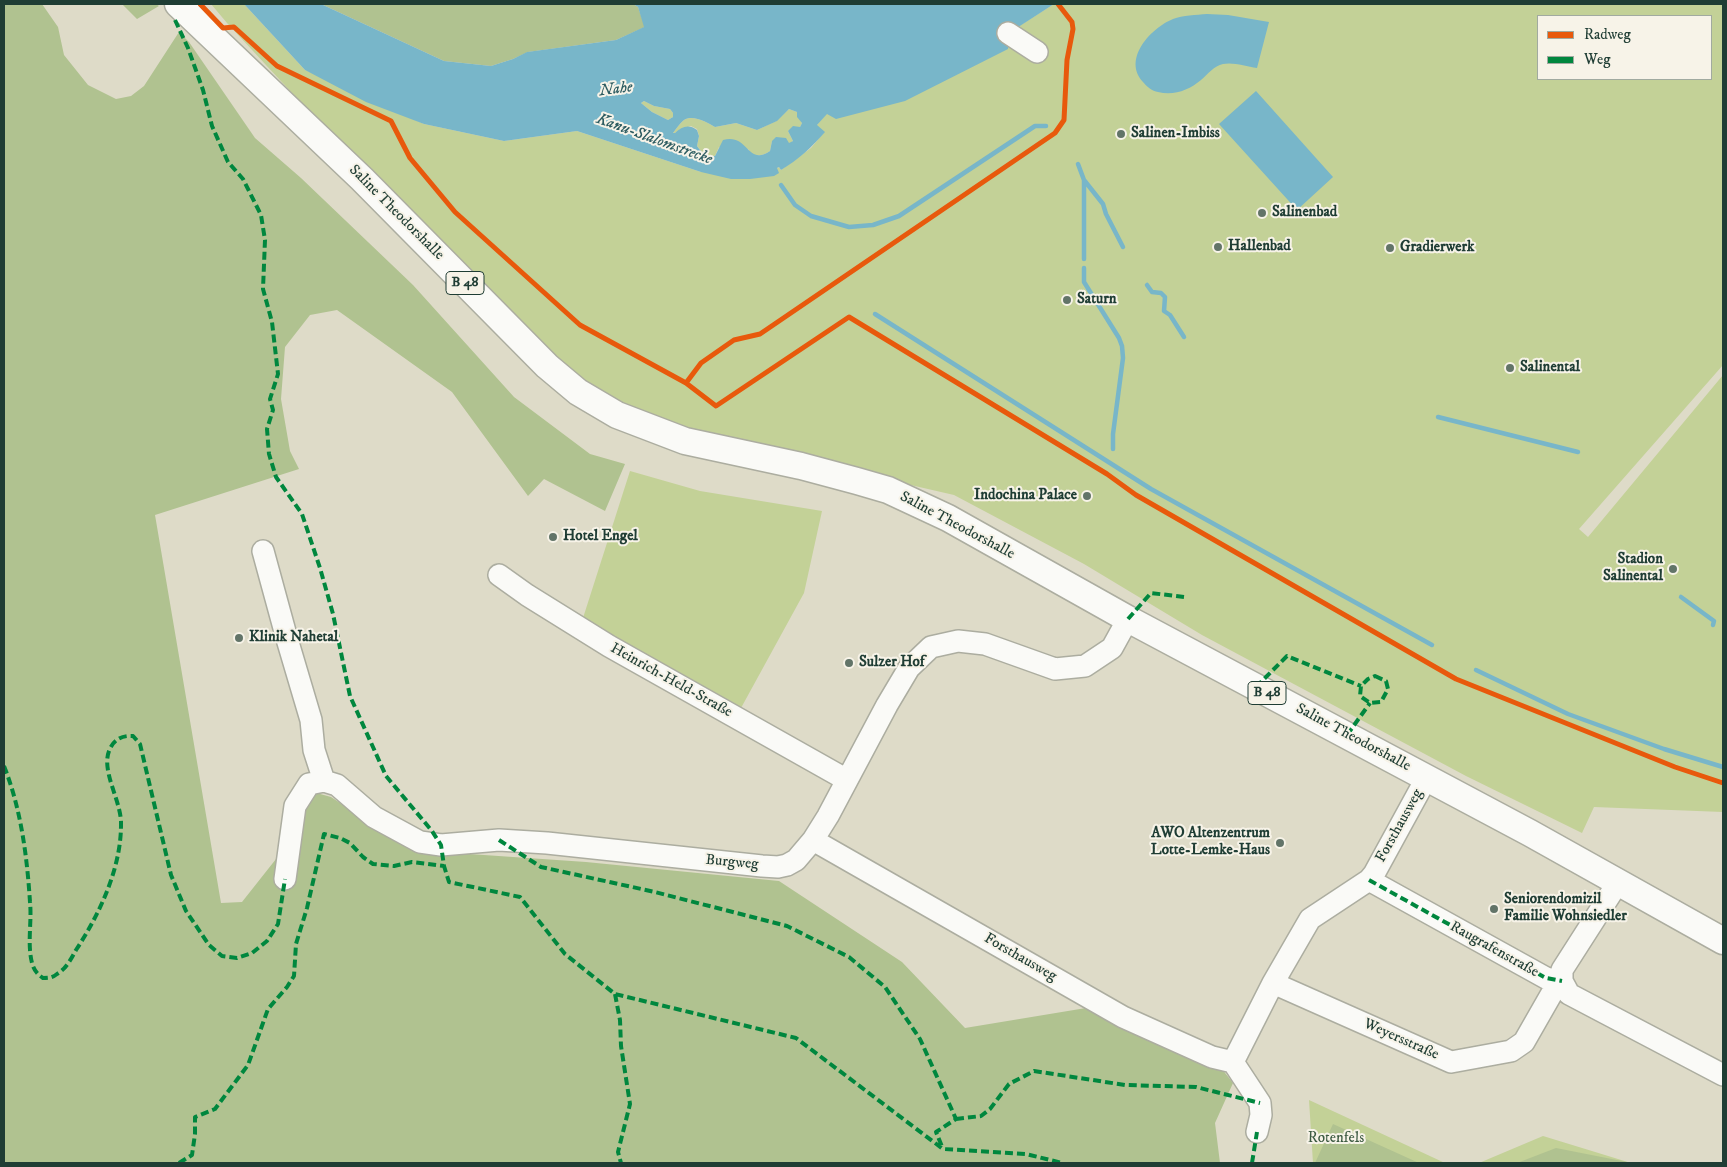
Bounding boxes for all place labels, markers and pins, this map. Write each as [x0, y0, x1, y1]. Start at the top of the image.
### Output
place label: Salinen-Imbiss [1131, 125, 1220, 143]
marker: Salinen-Imbiss [1115, 128, 1127, 140]
place label: Salinenbad [1272, 204, 1337, 222]
marker: Salinenbad [1256, 207, 1268, 219]
place label: Hallenbad [1228, 238, 1291, 256]
place label: Gradierwerk [1400, 239, 1474, 257]
marker: Hallenbad [1212, 241, 1224, 253]
marker: Gradierwerk [1384, 242, 1396, 254]
place label: Saturn [1077, 291, 1117, 309]
marker: Saturn [1061, 294, 1073, 306]
place label: Salinental [1520, 359, 1580, 377]
marker: Salinental [1504, 362, 1516, 374]
place label: Indochina Palace [974, 487, 1077, 505]
marker: Indochina Palace [1081, 490, 1093, 502]
place label: Hotel Engel [563, 528, 638, 546]
marker: Hotel Engel [547, 531, 559, 543]
place label: Stadion Salinental [1603, 551, 1663, 586]
marker: Stadion Salinental [1667, 563, 1679, 575]
place label: Klinik Nahetal [249, 629, 338, 647]
marker: Klinik Nahetal [233, 632, 245, 644]
place label: Sulzer Hof [859, 654, 925, 672]
marker: Sulzer Hof [843, 657, 855, 669]
place label: AWO Altenzentrum Lotte-Lemke-Haus [1151, 825, 1270, 860]
marker: AWO Altenzentrum Lotte-Lemke-Haus [1274, 837, 1286, 849]
place label: Seniorendomizil Familie Wohnsiedler [1504, 891, 1627, 926]
marker: Seniorendomizil Familie Wohnsiedler [1488, 903, 1500, 915]

